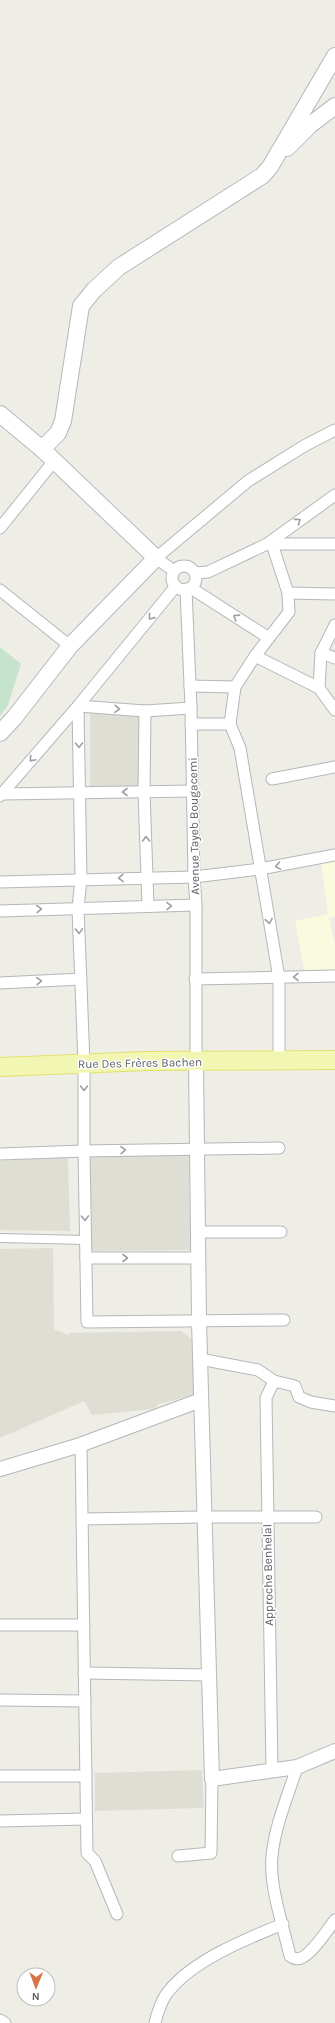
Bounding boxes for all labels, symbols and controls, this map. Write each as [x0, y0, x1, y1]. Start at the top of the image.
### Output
one-way arrow [294, 519, 301, 526]
one-way arrow [149, 612, 156, 619]
one-way arrow [233, 614, 240, 621]
one-way arrow [114, 704, 120, 713]
one-way arrow [75, 742, 83, 748]
one-way arrow [29, 754, 36, 762]
street label: Avenue Tayeb Bougacemi [186, 757, 202, 895]
one-way arrow [122, 788, 128, 796]
one-way arrow [141, 836, 150, 842]
one-way arrow [275, 861, 281, 870]
one-way arrow [118, 874, 124, 882]
one-way arrow [166, 902, 172, 910]
one-way arrow [36, 905, 42, 914]
one-way arrow [264, 918, 273, 924]
one-way arrow [75, 928, 83, 934]
one-way arrow [293, 973, 299, 981]
one-way arrow [36, 976, 42, 985]
street label: Rue Des Frères Bachen [78, 1055, 202, 1071]
one-way arrow [80, 1085, 88, 1091]
one-way arrow [120, 1146, 126, 1154]
one-way arrow [81, 1215, 90, 1221]
one-way arrow [122, 1254, 128, 1262]
street label: Approche Benhelal [260, 1524, 276, 1626]
north arrow [16, 1967, 56, 2007]
text: N [32, 1990, 40, 2003]

